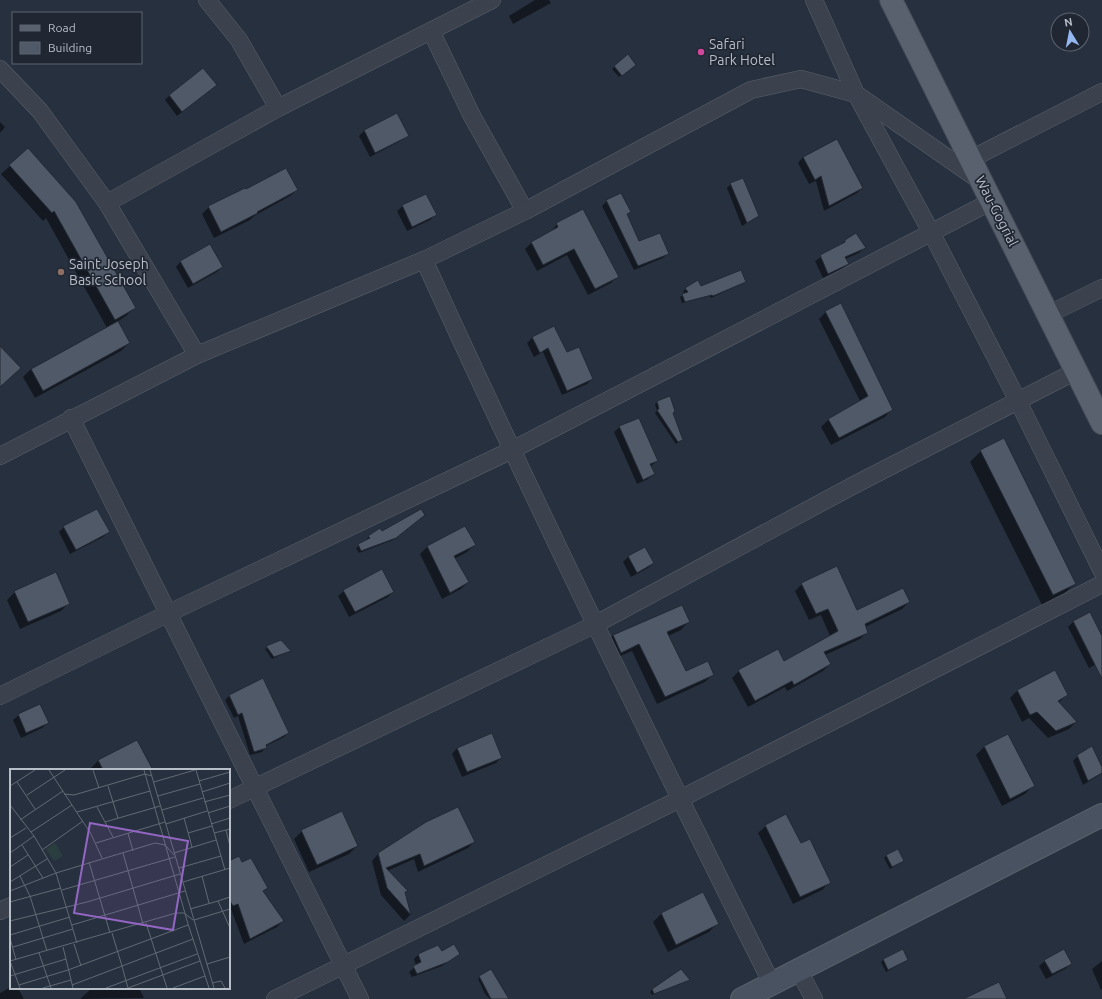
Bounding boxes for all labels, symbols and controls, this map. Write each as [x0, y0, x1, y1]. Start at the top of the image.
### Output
legend [12, 12, 142, 64]
north arrow [1050, 12, 1090, 52]
text: N [1063, 16, 1073, 29]
text: Road [48, 21, 76, 34]
place label: Safari Park Hotel [709, 36, 775, 68]
text: Building [48, 41, 92, 54]
marker: Safari Park Hotel [696, 47, 706, 57]
street label: Wau-Gogrial [972, 173, 1022, 249]
place label: Saint Joseph Basic School [69, 256, 149, 288]
marker: Saint Joseph Basic School [56, 267, 66, 277]
inset map [10, 769, 230, 989]

